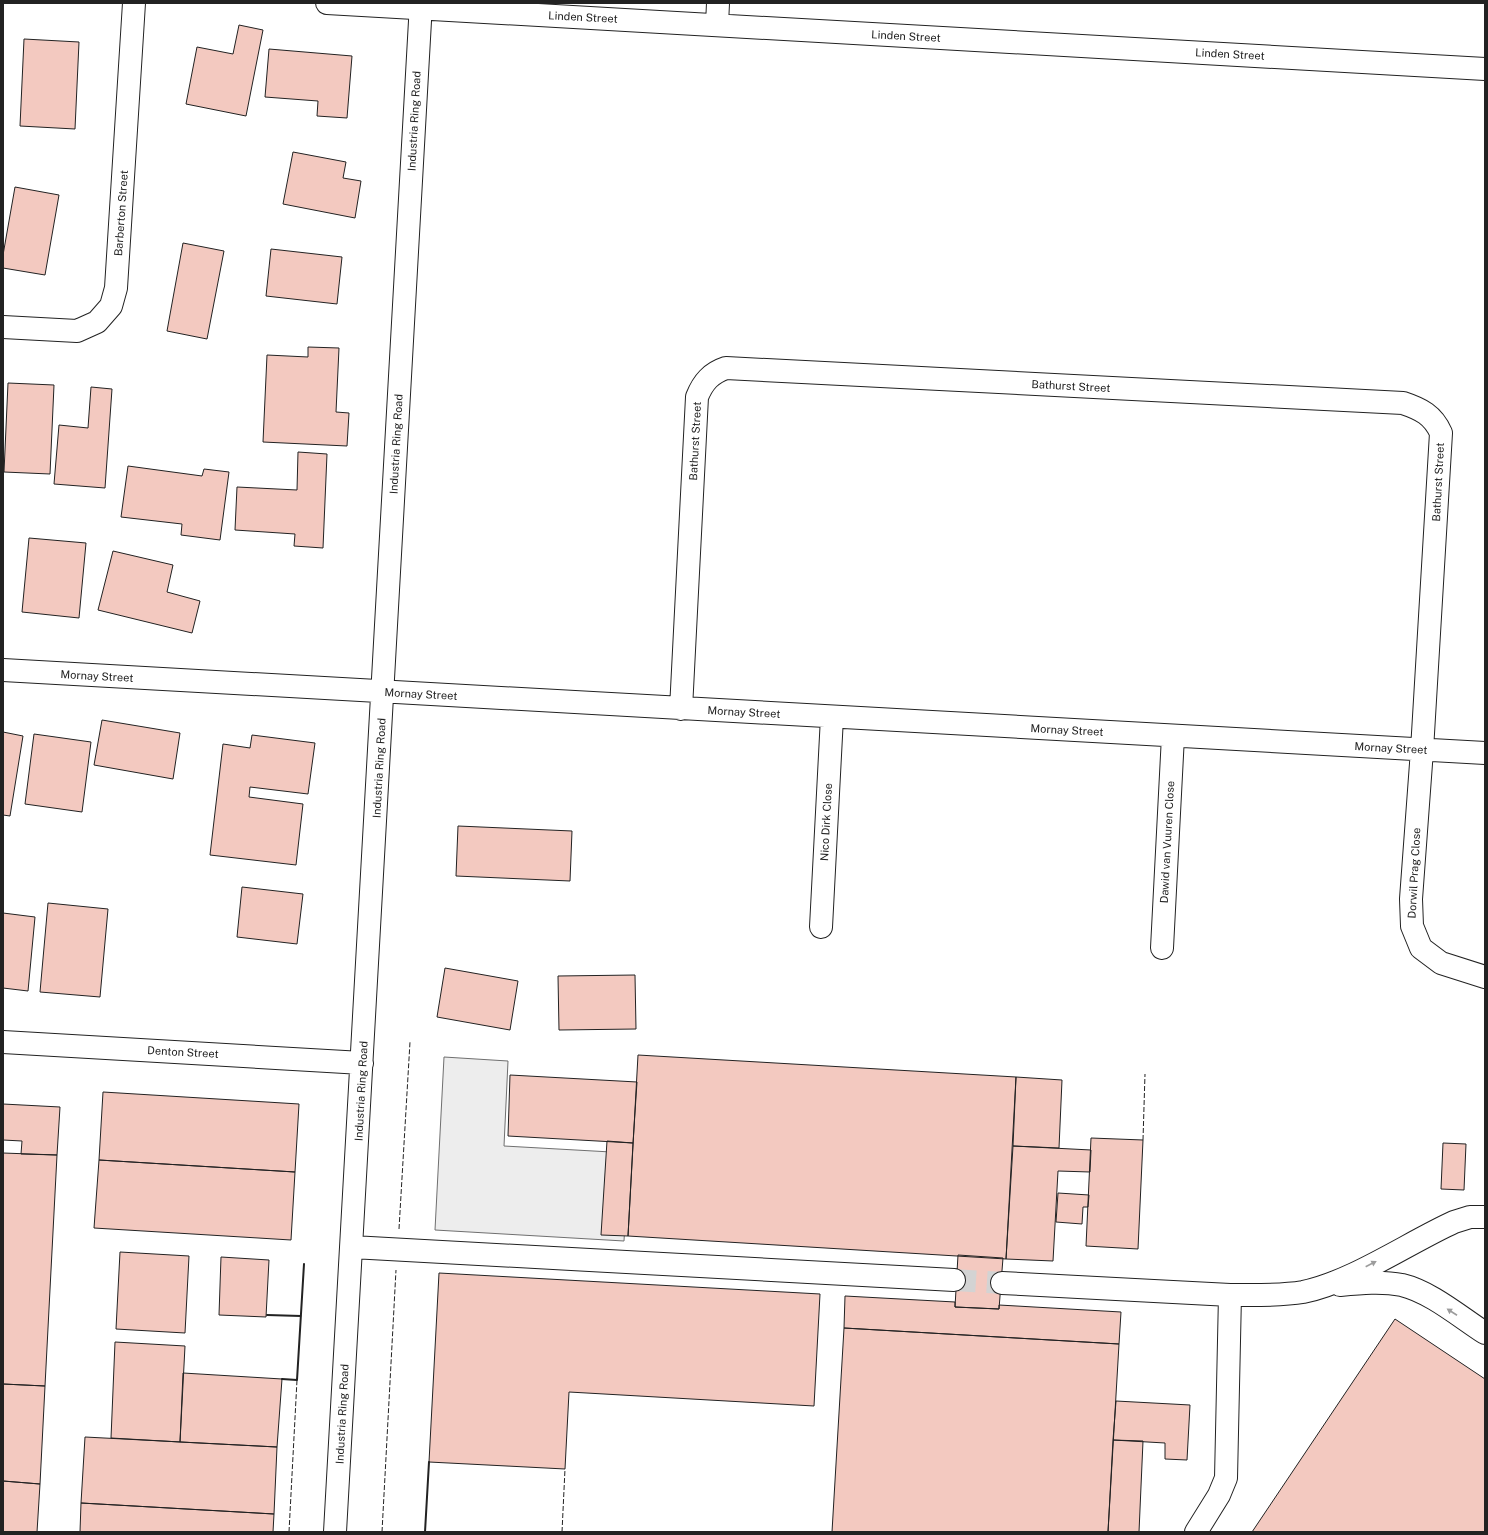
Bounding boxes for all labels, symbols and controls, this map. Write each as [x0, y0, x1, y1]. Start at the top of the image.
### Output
street label: Linden Street [548, 9, 618, 25]
street label: Linden Street [871, 28, 941, 44]
street label: Linden Street [1195, 46, 1265, 62]
street label: Industria Ring Road [405, 71, 423, 171]
street label: Barberton Street [112, 170, 130, 256]
street label: Bathurst Street [1031, 378, 1111, 394]
street label: Industria Ring Road [387, 394, 405, 494]
street label: Bathurst Street [687, 401, 703, 481]
street label: Bathurst Street [1430, 442, 1446, 522]
street label: Mornay Street [60, 668, 134, 684]
street label: Mornay Street [384, 686, 458, 702]
street label: Mornay Street [707, 704, 781, 720]
street label: Industria Ring Road [370, 718, 388, 818]
street label: Mornay Street [1030, 722, 1104, 738]
street label: Mornay Street [1354, 740, 1428, 756]
street label: Dawid van Vuuren Close [1158, 780, 1176, 904]
street label: Nico Dirk Close [818, 783, 834, 861]
street label: Dorwil Prag Close [1406, 827, 1422, 919]
street label: Industria Ring Road [352, 1041, 370, 1141]
street label: Denton Street [147, 1044, 219, 1060]
one-way arrow [1366, 1261, 1377, 1267]
one-way arrow [1447, 1308, 1457, 1316]
street label: Industria Ring Road [333, 1364, 351, 1464]

